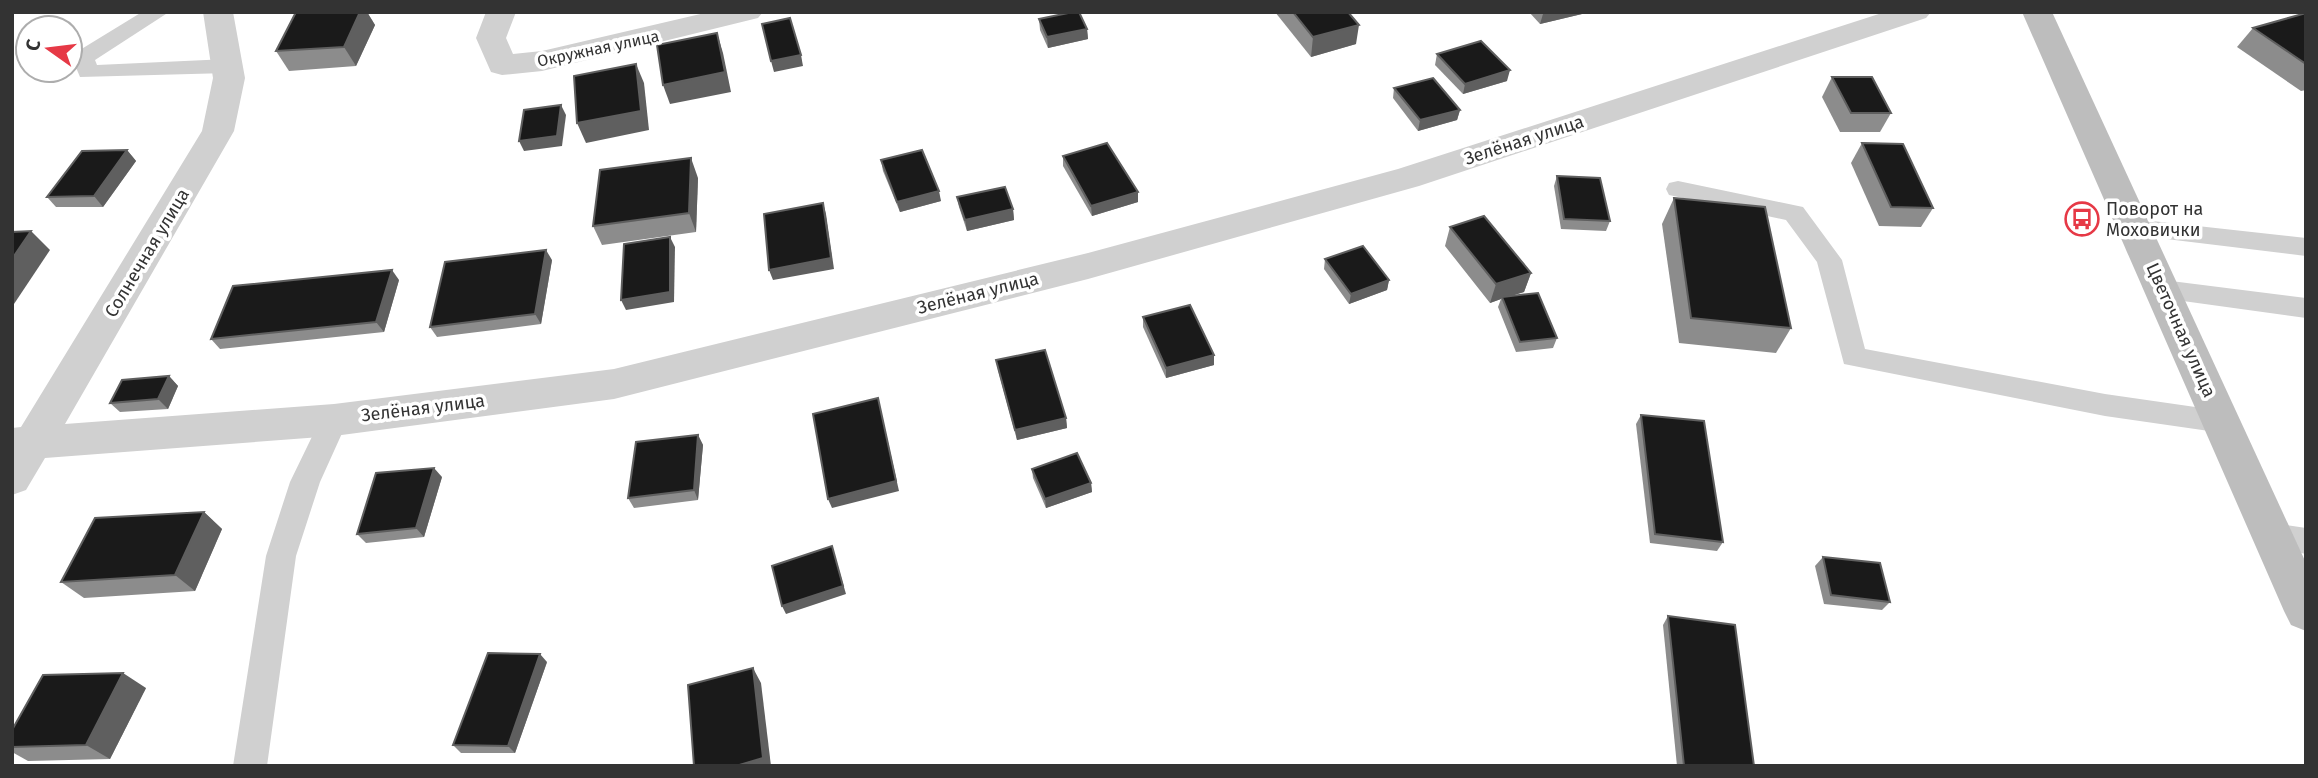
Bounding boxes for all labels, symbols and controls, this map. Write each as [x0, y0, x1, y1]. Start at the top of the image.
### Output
north arrow [14, 14, 84, 84]
street label: Окружная улица [535, 26, 661, 71]
text: С [21, 37, 45, 53]
street label: Зелёная улица [1461, 110, 1587, 170]
street label: Солнечная улица [100, 185, 194, 321]
place label: Поворот на Моховички [2106, 198, 2203, 241]
bus stop icon: Поворот на Моховички [2063, 200, 2101, 238]
street label: Цветочная улица [2141, 259, 2221, 401]
street label: Зелёная улица [915, 267, 1041, 319]
street label: Зелёная улица [360, 389, 486, 427]

